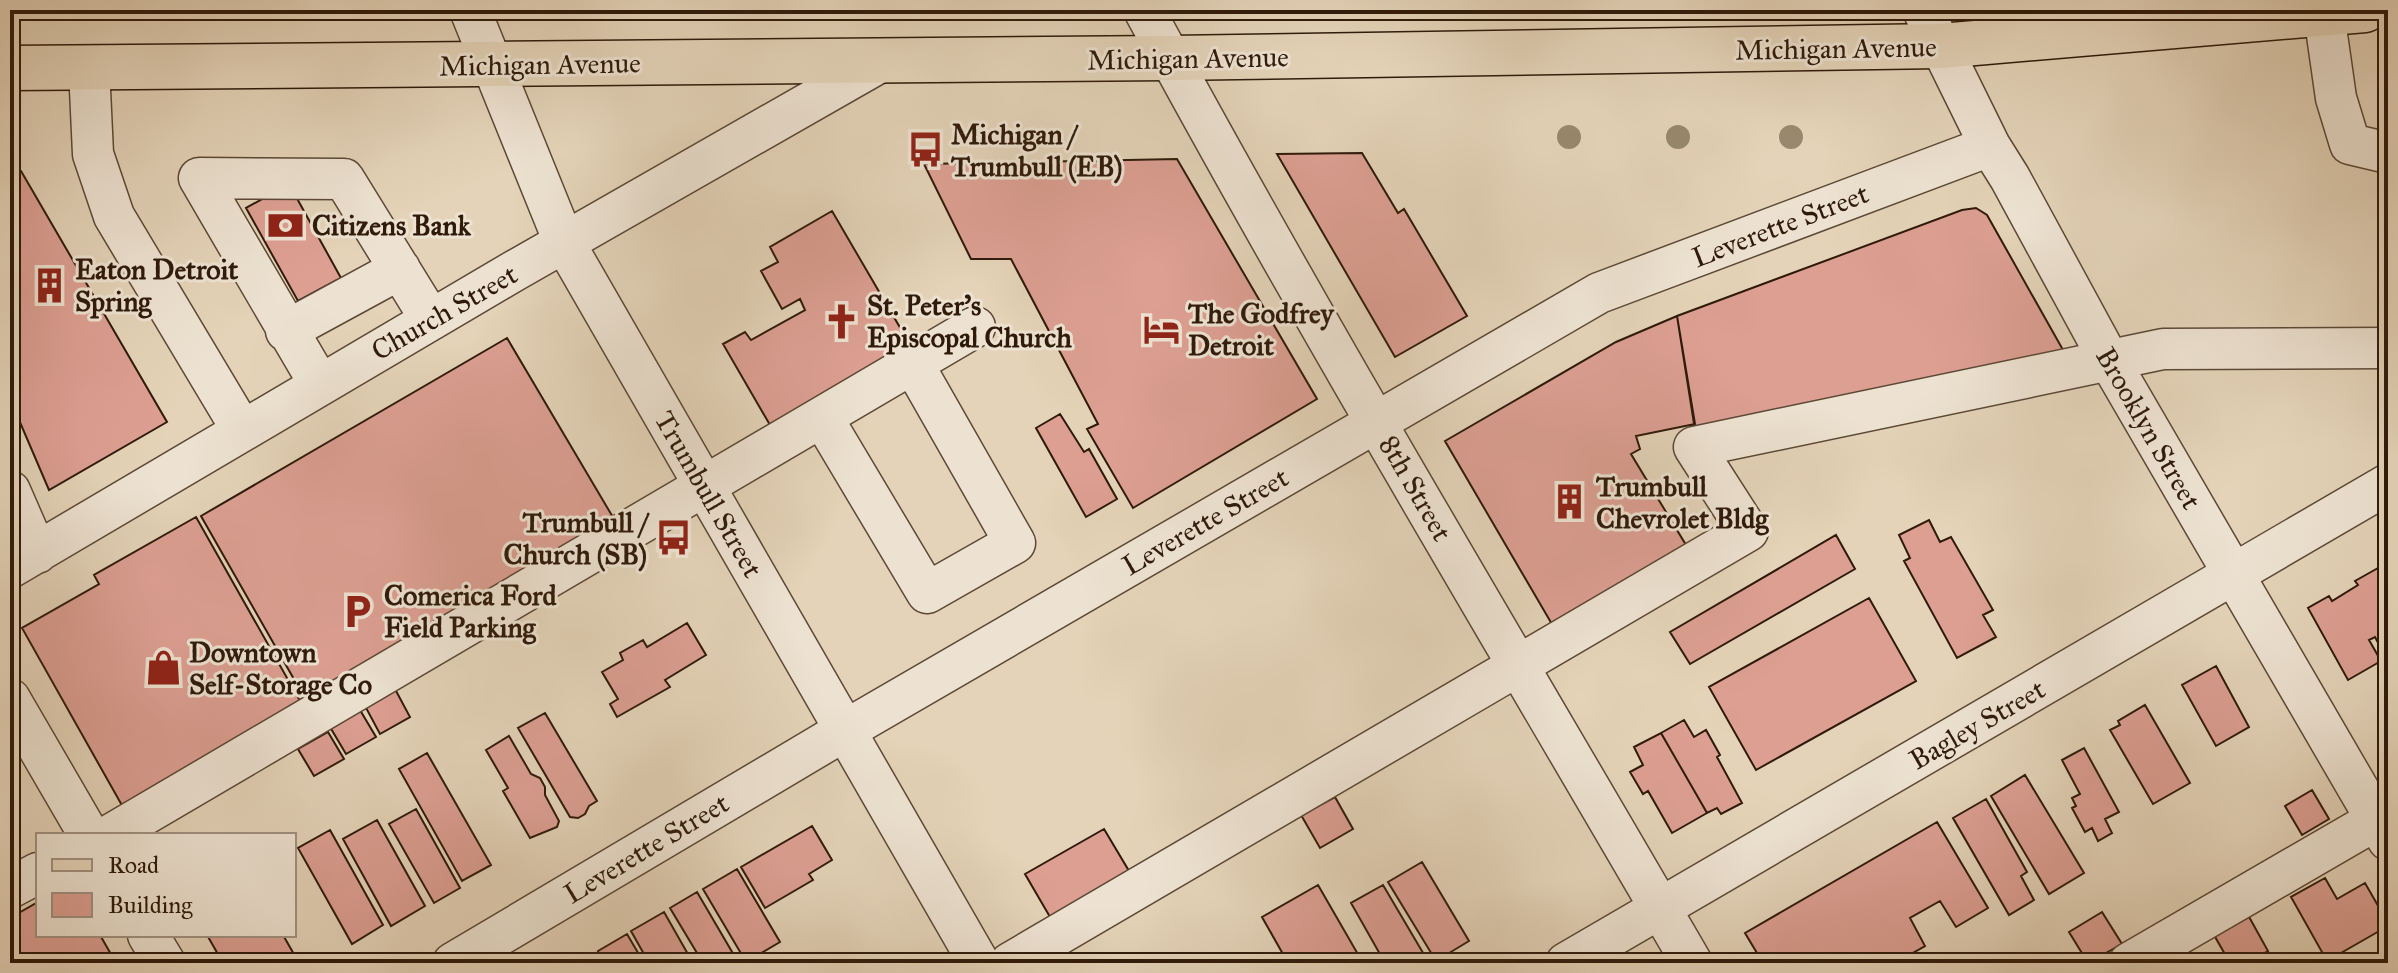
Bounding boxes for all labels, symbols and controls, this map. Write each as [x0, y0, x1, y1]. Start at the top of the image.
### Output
street label: Michigan Avenue [1735, 29, 1937, 68]
street label: Michigan Avenue [1087, 39, 1289, 78]
street label: Michigan Avenue [439, 45, 641, 84]
place label: Michigan / Trumbull (EB) [951, 117, 1122, 184]
bus stop icon: Michigan / Trumbull (EB) [906, 131, 944, 169]
street label: Leverette Street [1687, 176, 1873, 275]
bank icon: Citizens Bank [267, 206, 305, 244]
place label: Citizens Bank [312, 208, 472, 243]
place label: Eaton Detroit Spring [75, 252, 238, 319]
street label: Church Street [365, 257, 524, 368]
building icon: Eaton Detroit Spring [30, 266, 68, 304]
place label: St. Peter's Episcopal Church [867, 288, 1072, 355]
place label: The Godfrey Detroit [1188, 296, 1334, 363]
church icon: St. Peter's Episcopal Church [822, 302, 860, 340]
hotel icon: The Godfrey Detroit [1143, 310, 1181, 348]
street label: Brooklyn Street [2088, 341, 2209, 516]
street label: Trumbull Street [647, 405, 770, 584]
street label: 8th Street [1371, 429, 1460, 547]
street label: Leverette Street [1116, 460, 1295, 583]
place label: Trumbull Chevrolet Bldg [1596, 469, 1769, 536]
building icon: Trumbull Chevrolet Bldg [1551, 483, 1589, 521]
place label: Trumbull / Church (SB) [504, 505, 650, 572]
bus stop icon: Trumbull / Church (SB) [654, 519, 692, 557]
place label: Comerica Ford Field Parking [384, 578, 557, 645]
parking icon: Comerica Ford Field Parking [339, 592, 377, 630]
place label: Downtown Self-Storage Co [189, 635, 372, 702]
shop icon: Downtown Self-Storage Co [144, 649, 182, 687]
street label: Bagley Street [1903, 671, 2051, 777]
street label: Leverette Street [558, 785, 735, 911]
legend [36, 833, 296, 937]
text: Road [108, 850, 159, 880]
text: Building [108, 890, 193, 920]

